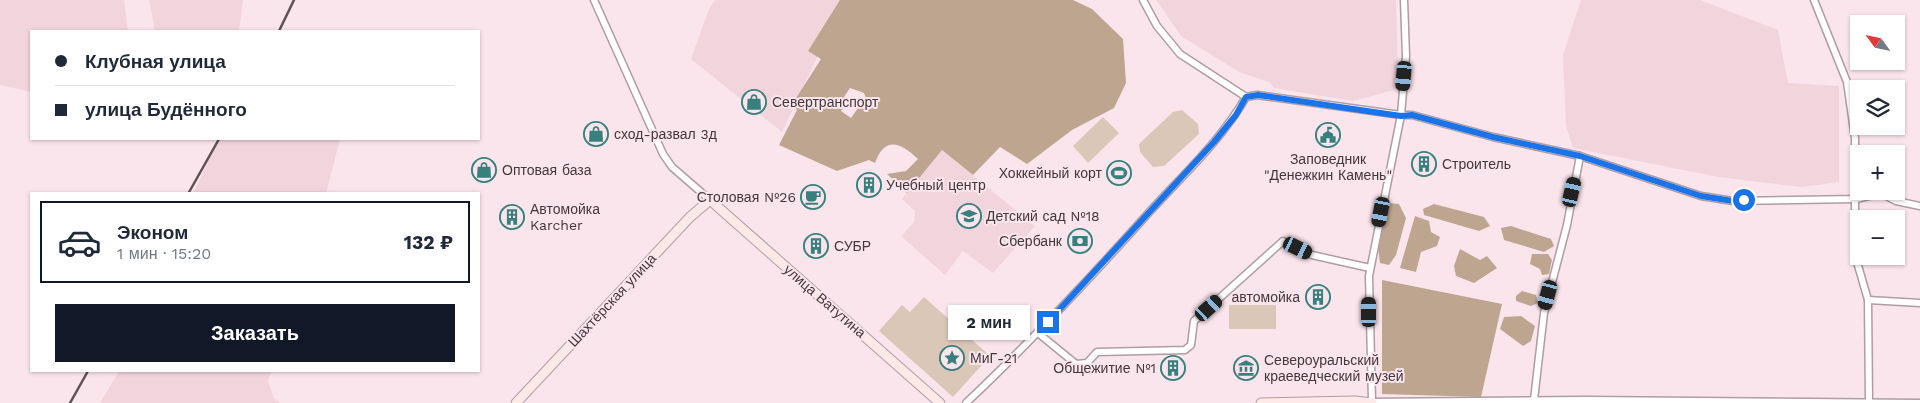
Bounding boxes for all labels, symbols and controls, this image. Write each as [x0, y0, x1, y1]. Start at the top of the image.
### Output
north arrow [1850, 15, 1905, 70]
map controls [1850, 15, 1905, 265]
text: Клубная улица [85, 50, 226, 73]
car [1395, 60, 1412, 92]
button: layers [1850, 80, 1905, 135]
shop icon: Севертранспорт [741, 89, 767, 115]
place label: Севертранспорт [772, 94, 879, 110]
text: улица Будённого [85, 98, 247, 121]
shop icon: сход-развал 3д [583, 121, 609, 147]
public building icon: Заповедник "Денежкин Камень" [1315, 122, 1341, 148]
place label: сход-развал 3д [614, 126, 717, 142]
button: + [1850, 145, 1905, 200]
place label: Заповедник "Денежкин Камень" [1264, 151, 1392, 183]
building icon: Строитель [1411, 151, 1437, 177]
place label: Строитель [1442, 156, 1511, 172]
shop icon: Оптовая база [471, 157, 497, 183]
sports icon: Хоккейный корт [1106, 160, 1132, 186]
place label: Оптовая база [502, 162, 592, 178]
place label: Хоккейный корт [999, 165, 1103, 181]
building icon: Учебный центр [856, 172, 882, 198]
car [1561, 176, 1582, 208]
place label: Учебный центр [886, 177, 986, 193]
cafe icon: Столовая №26 [800, 184, 826, 210]
place label: Столовая №26 [697, 189, 796, 205]
route start [1733, 189, 1755, 211]
car [1370, 196, 1391, 228]
place label: Автомойка Karcher [530, 201, 600, 233]
school or university icon: Детский сад №18 [956, 203, 982, 229]
building icon: Автомойка Karcher [499, 204, 525, 230]
place label: Детский сад №18 [986, 208, 1100, 224]
button: − [1850, 210, 1905, 265]
icon: car [57, 220, 102, 265]
text: Эконом [117, 221, 188, 244]
bank icon: Сбербанк [1067, 228, 1093, 254]
text: 132 ₽ [404, 231, 453, 254]
building icon: СУБР [803, 233, 829, 259]
place label: Сбербанк [999, 233, 1063, 249]
car [1281, 235, 1314, 261]
place label: СУБР [834, 238, 871, 254]
text: 1 мин · 15:20 [117, 244, 211, 263]
street label: Шахтёрская улица [565, 250, 659, 350]
street label: улица Ватутина [781, 261, 869, 341]
car [1536, 279, 1559, 311]
building icon: автомойка [1305, 284, 1331, 310]
place label: автомойка [1232, 289, 1300, 305]
car [1192, 292, 1225, 324]
car [1361, 297, 1376, 327]
button: Заказать [55, 304, 455, 362]
callout: 2 мин [948, 304, 1030, 340]
route end [1037, 311, 1059, 333]
text: 2 мин [966, 313, 1012, 332]
place icon: МиГ-21 [939, 345, 965, 371]
place label: МиГ-21 [970, 350, 1017, 366]
place label: Североуральский краеведческий музей [1264, 352, 1404, 384]
building icon: Общежитие №1 [1160, 355, 1186, 381]
museum icon: Североуральский краеведческий музей [1233, 355, 1259, 381]
place label: Общежитие №1 [1053, 360, 1156, 376]

